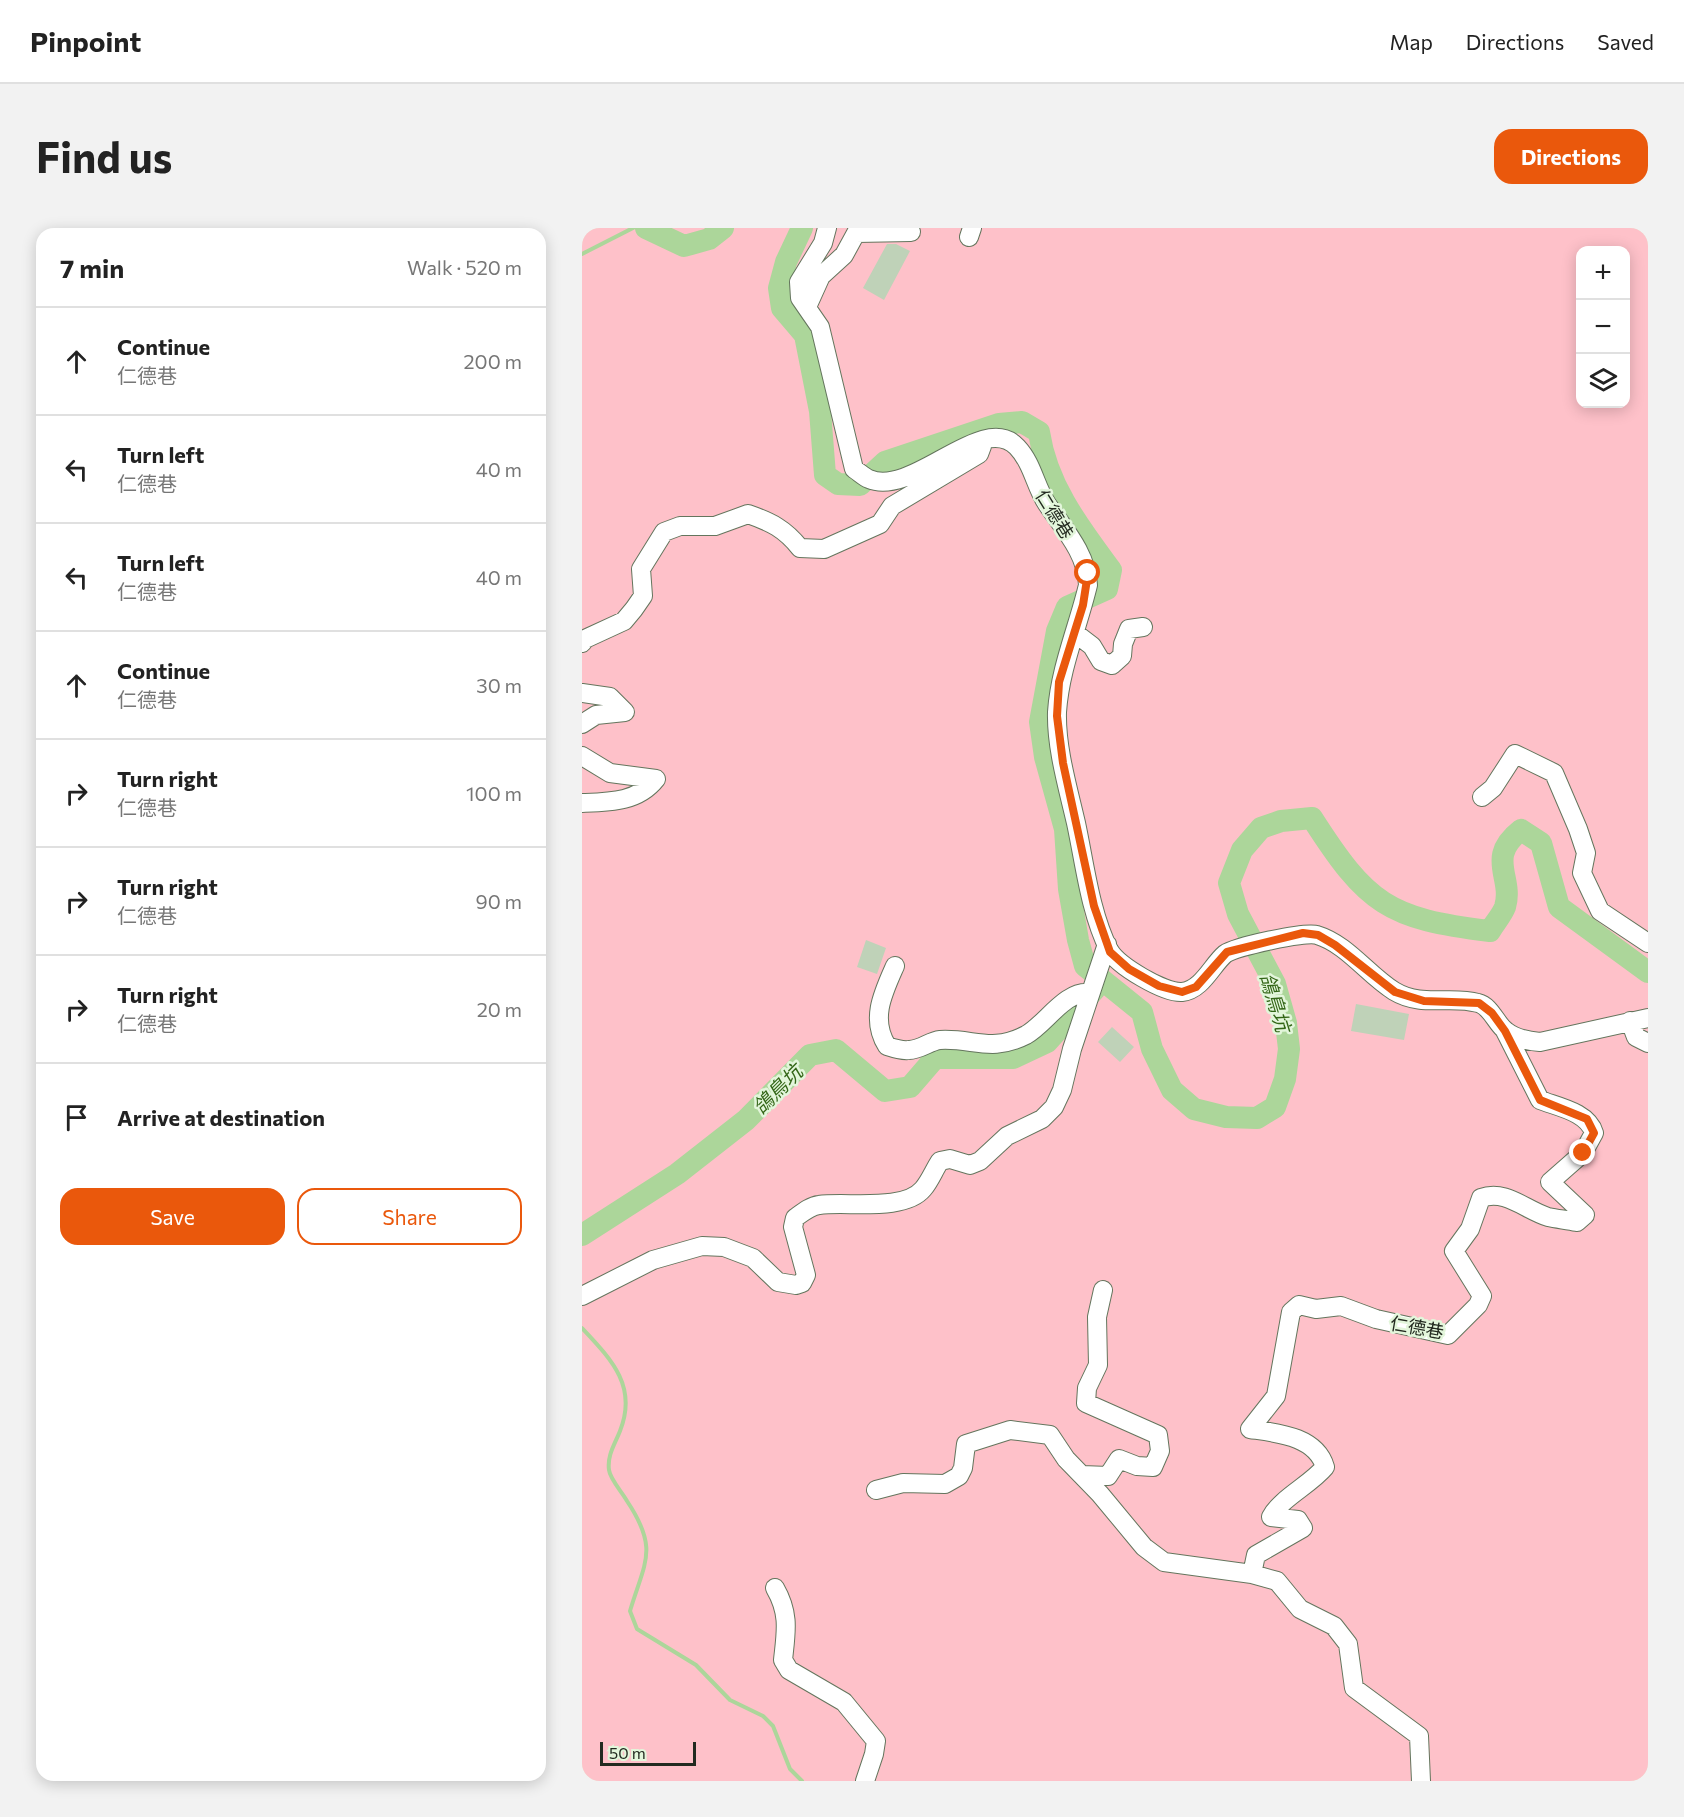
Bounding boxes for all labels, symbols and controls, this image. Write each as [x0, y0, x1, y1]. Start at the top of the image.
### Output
text: Pinpoint [30, 24, 141, 58]
text: Map [1390, 29, 1433, 54]
text: Directions [1466, 29, 1564, 54]
text: Saved [1597, 29, 1654, 54]
button: Directions [1494, 129, 1648, 184]
text: Find us [36, 130, 172, 182]
map controls [1576, 246, 1630, 408]
button: + [1576, 246, 1630, 300]
text: 7 min [60, 252, 124, 283]
text: Walk · 520 m [407, 255, 522, 279]
button: − [1576, 300, 1630, 354]
text: Continue [117, 333, 210, 360]
icon: ahead [60, 345, 93, 378]
text: 200 m [464, 349, 522, 373]
button: layers [1576, 354, 1630, 408]
text: 仁德巷 [117, 363, 177, 387]
text: Turn left [117, 441, 204, 468]
icon: left [60, 453, 93, 486]
text: 40 m [476, 457, 522, 481]
text: 仁德巷 [117, 471, 177, 495]
street label: 仁德巷 [1031, 485, 1079, 543]
text: Turn left [117, 549, 204, 576]
route start [1074, 559, 1100, 585]
icon: left [60, 561, 93, 594]
text: 40 m [476, 565, 522, 589]
text: 仁德巷 [117, 579, 177, 603]
text: Continue [117, 657, 210, 684]
icon: ahead [60, 669, 93, 702]
text: 30 m [476, 673, 522, 697]
text: 仁德巷 [117, 687, 177, 711]
text: Turn right [117, 765, 218, 792]
icon: right [60, 777, 93, 810]
text: 100 m [466, 781, 522, 805]
text: 仁德巷 [117, 795, 177, 819]
text: Turn right [117, 873, 218, 900]
icon: right [60, 885, 93, 918]
text: 90 m [476, 889, 522, 913]
text: 仁德巷 [117, 903, 177, 927]
water label: 鴿鳥坑 [1256, 970, 1297, 1037]
text: Turn right [117, 981, 218, 1008]
icon: right [60, 993, 93, 1026]
text: 20 m [477, 997, 522, 1021]
text: 仁德巷 [117, 1011, 177, 1035]
water label: 鴿鳥坑 [747, 1057, 809, 1119]
icon: arrive [60, 1101, 93, 1134]
text: Arrive at destination [117, 1104, 325, 1131]
route end [1569, 1139, 1595, 1165]
button: Save [60, 1188, 285, 1245]
button: Share [297, 1188, 522, 1245]
street label: 仁德巷 [1389, 1311, 1445, 1343]
scale bar [600, 1739, 696, 1766]
text: 50 m [609, 1743, 646, 1762]

